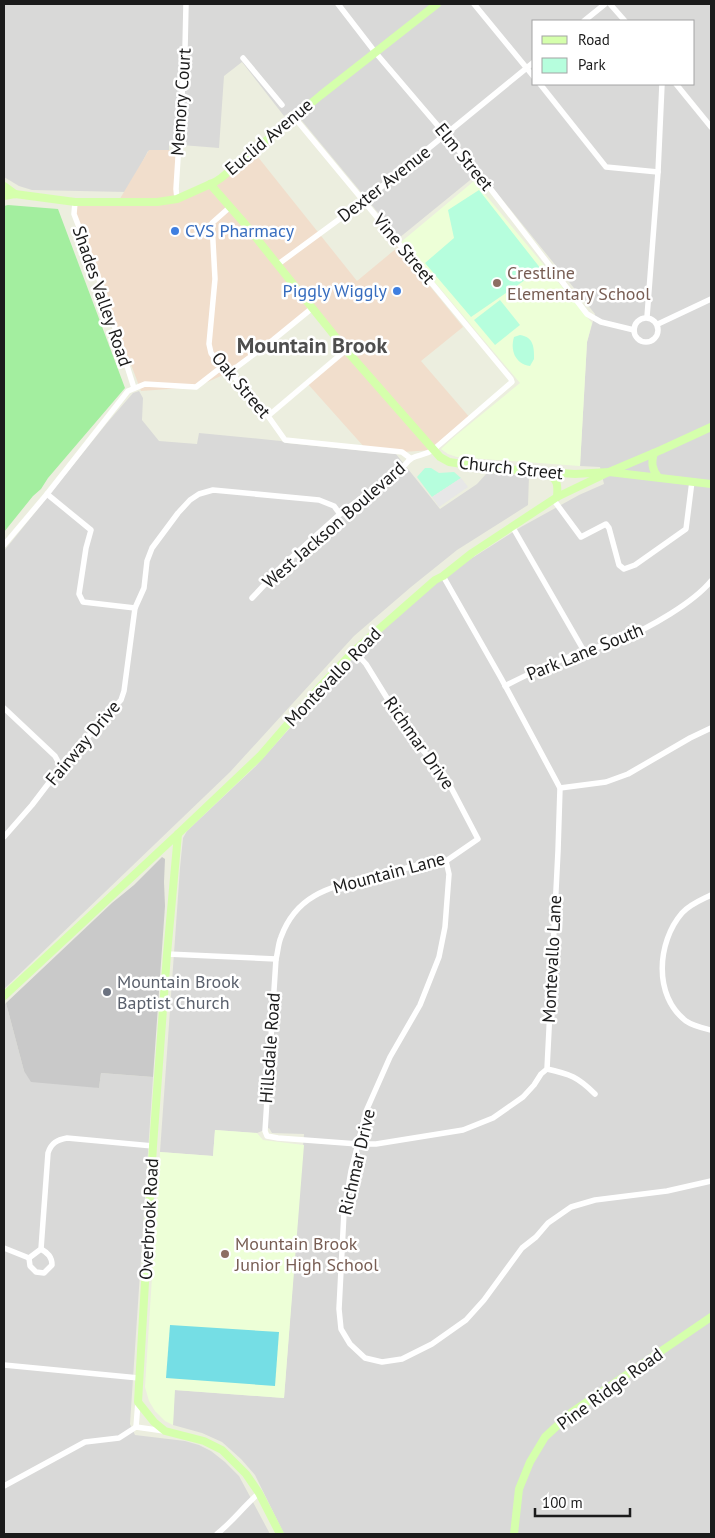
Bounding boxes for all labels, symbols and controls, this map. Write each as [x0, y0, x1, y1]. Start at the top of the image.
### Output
legend [532, 20, 695, 85]
text: Road [578, 30, 610, 49]
street label: Memory Court [165, 47, 196, 157]
text: Park [578, 55, 606, 74]
street label: Euclid Avenue [220, 93, 317, 180]
street label: Elm Street [430, 118, 499, 195]
street label: Dexter Avenue [333, 140, 435, 227]
street label: Vine Street [368, 208, 440, 289]
place label: CVS Pharmacy [185, 219, 295, 242]
street label: Shades Valley Road [68, 223, 137, 369]
marker: CVS Pharmacy [169, 225, 181, 237]
place label: Crestline Elementary School [507, 261, 651, 305]
marker: Crestline Elementary School [491, 277, 503, 289]
place label: Piggly Wiggly [283, 279, 388, 302]
marker: Piggly Wiggly [391, 285, 403, 297]
district label: Mountain Brook [237, 331, 387, 359]
street label: Oak Street [207, 347, 276, 423]
street label: Church Street [458, 451, 564, 484]
street label: West Jackson Boulevard [258, 456, 410, 593]
street label: Park Lane South [523, 618, 647, 685]
street label: Montevallo Road [280, 622, 386, 731]
street label: Richmar Drive [379, 692, 460, 794]
street label: Fairway Drive [40, 695, 125, 790]
street label: Mountain Lane [330, 847, 447, 898]
street label: Montevallo Lane [537, 895, 566, 1023]
place label: Mountain Brook Baptist Church [117, 970, 240, 1014]
marker: Mountain Brook Baptist Church [101, 986, 113, 998]
street label: Hillsdale Road [254, 992, 285, 1104]
street label: Richmar Drive [333, 1107, 380, 1217]
street label: Overbrook Road [134, 1158, 163, 1280]
place label: Mountain Brook Junior High School [234, 1232, 379, 1276]
marker: Mountain Brook Junior High School [219, 1248, 231, 1260]
street label: Pine Ridge Road [552, 1342, 667, 1435]
scale bar [535, 1486, 630, 1518]
text: 100 m [542, 1493, 583, 1512]

